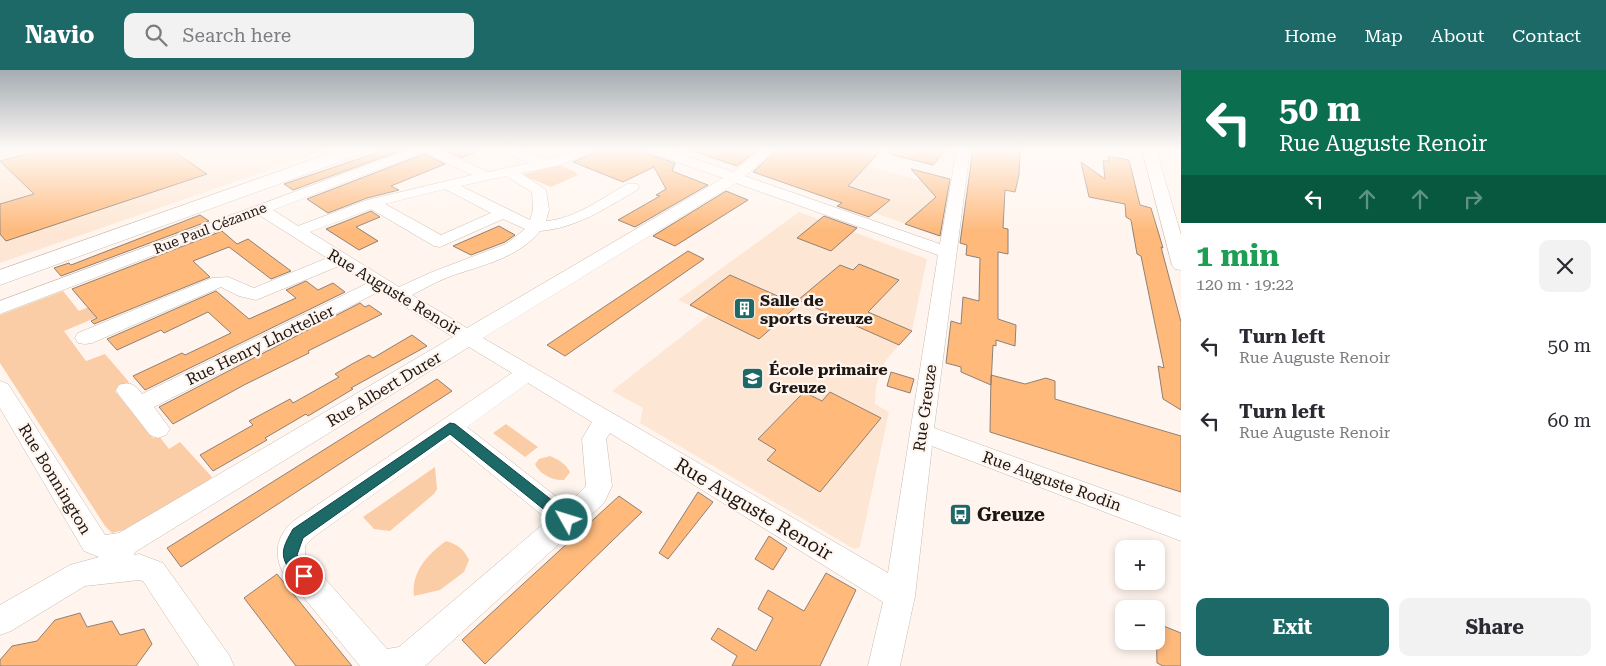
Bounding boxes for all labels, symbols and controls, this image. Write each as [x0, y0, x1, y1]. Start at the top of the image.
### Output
search box [124, 13, 474, 58]
text: Navio [25, 21, 94, 49]
icon: search [142, 21, 170, 49]
text: Search here [182, 24, 291, 47]
text: Home [1284, 25, 1336, 46]
text: Map [1364, 25, 1403, 46]
text: About [1431, 25, 1484, 46]
text: Contact [1512, 25, 1581, 46]
text: 50 m [1279, 89, 1361, 130]
icon: left [1196, 90, 1261, 155]
text: Rue Auguste Renoir [1279, 131, 1487, 156]
icon: left [1300, 185, 1328, 213]
icon: ahead [1353, 185, 1381, 213]
icon: ahead [1406, 185, 1434, 213]
icon: right [1459, 185, 1487, 213]
street label: Rue Paul Cézanne [151, 199, 269, 257]
text: 1 min [1196, 238, 1279, 273]
button: close [1539, 240, 1591, 292]
street label: Rue Auguste Renoir [324, 245, 464, 339]
text: 120 m · 19:22 [1196, 275, 1294, 294]
place label: Salle de sports Greuze [760, 291, 873, 328]
building icon: Salle de sports Greuze [732, 297, 756, 321]
street label: Rue Henry Lhottelier [183, 301, 337, 389]
text: Turn left [1239, 325, 1325, 348]
icon: left [1196, 332, 1224, 360]
text: 50 m [1548, 334, 1591, 357]
street label: Rue Albert Durer [323, 347, 445, 431]
text: Rue Auguste Renoir [1239, 348, 1390, 367]
place label: École primaire Greuze [769, 360, 888, 397]
street label: Rue Greuze [909, 363, 941, 453]
school or university icon: École primaire Greuze [741, 366, 765, 390]
text: Turn left [1239, 400, 1325, 423]
icon: left [1196, 407, 1224, 435]
text: 60 m [1548, 409, 1591, 432]
street label: Rue Bonnington [15, 420, 95, 538]
text: Rue Auguste Renoir [1239, 423, 1390, 442]
street label: Rue Auguste Rodin [980, 447, 1124, 515]
street label: Rue Auguste Renoir [671, 453, 837, 565]
position arrow [540, 493, 592, 545]
bus stop icon: Greuze [949, 502, 973, 526]
place label: Greuze [977, 503, 1045, 526]
map controls [1115, 540, 1165, 650]
button: + [1115, 540, 1165, 590]
pin [283, 555, 325, 597]
icon: arrive [290, 562, 318, 590]
button: Exit [1196, 598, 1389, 656]
button: Share [1399, 598, 1591, 656]
button: − [1115, 600, 1165, 650]

